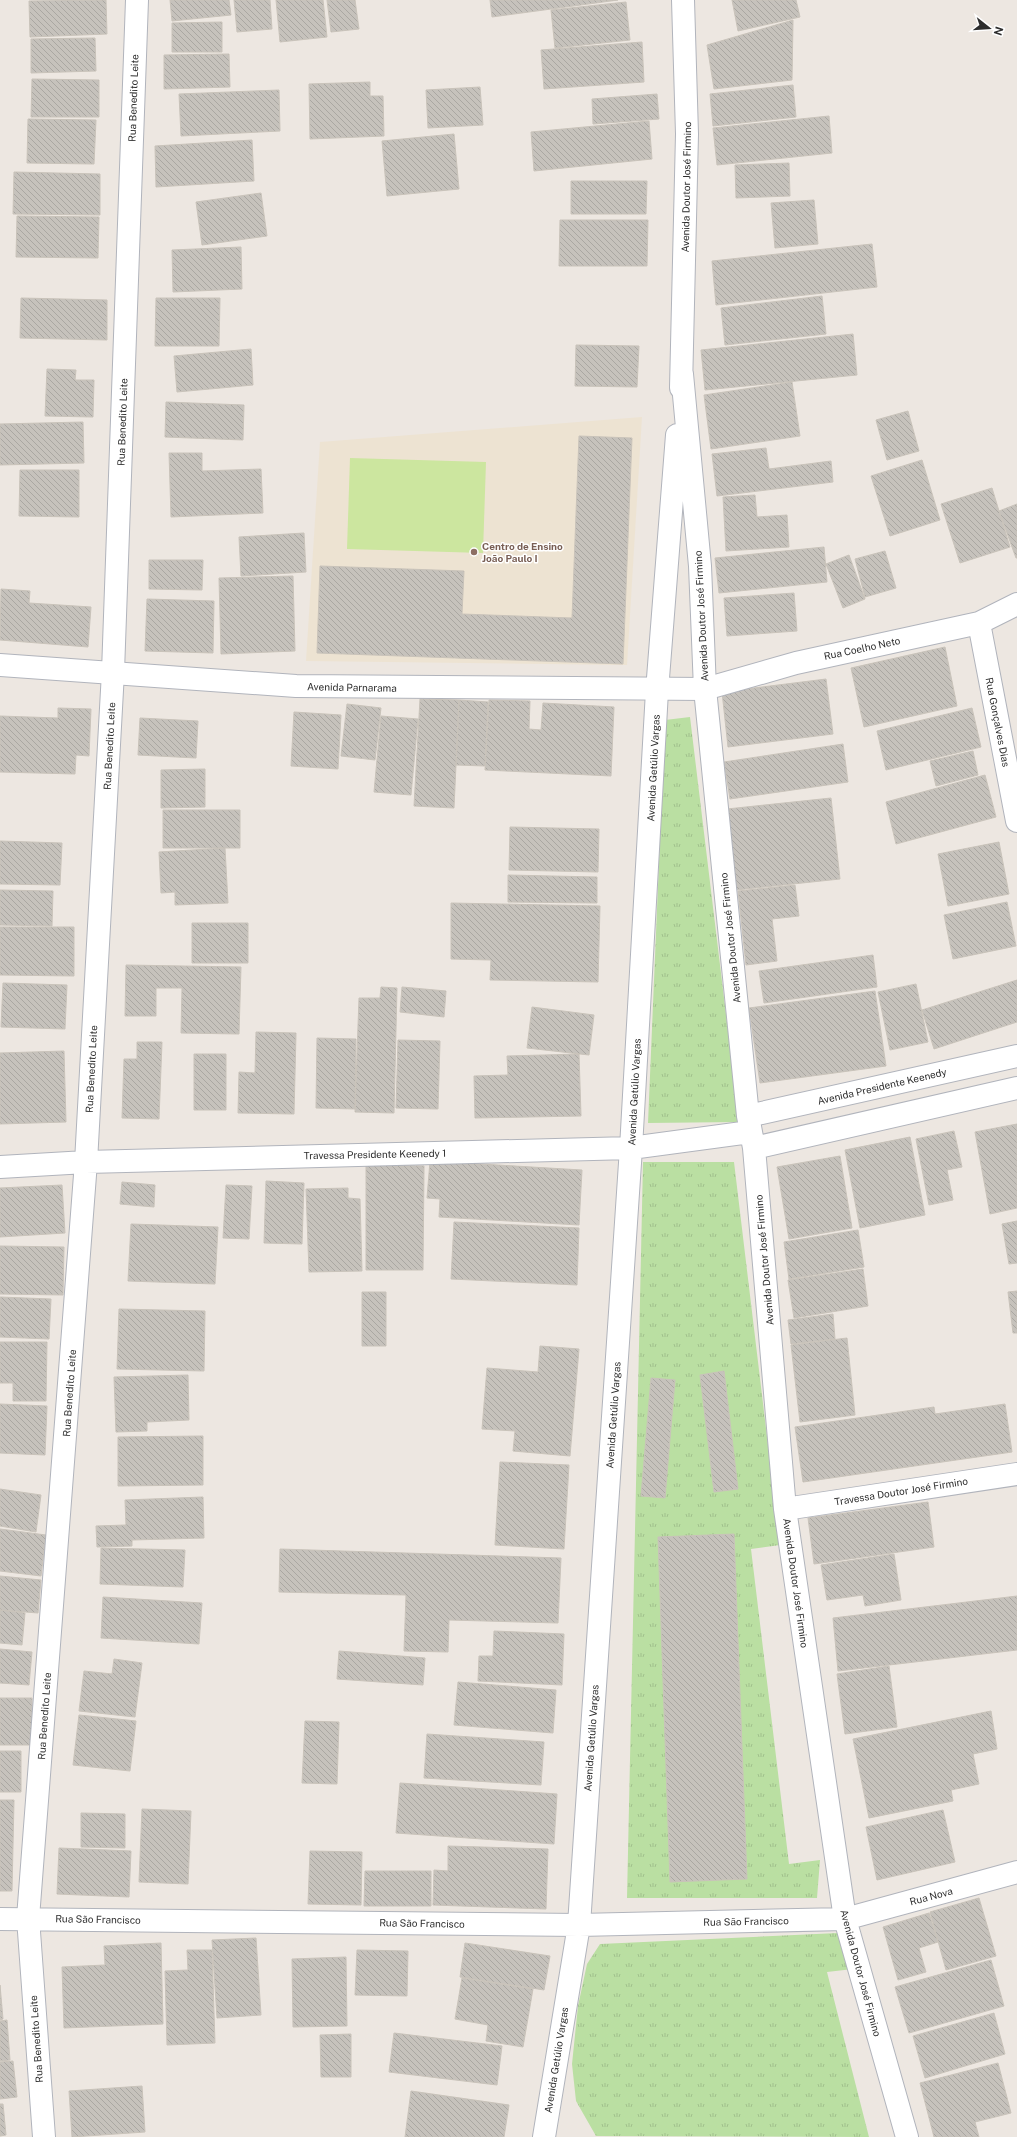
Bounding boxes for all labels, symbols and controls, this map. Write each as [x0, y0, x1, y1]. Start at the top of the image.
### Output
north arrow [969, 8, 1009, 48]
text: N [992, 25, 1006, 37]
street label: Rua Benedito Leite [125, 54, 141, 142]
street label: Avenida Doutor José Firmino [679, 121, 693, 253]
street label: Rua Benedito Leite [114, 378, 130, 466]
place label: Centro de Ensino João Paulo I [482, 540, 563, 564]
marker: Centro de Ensino João Paulo I [469, 547, 479, 557]
street label: Avenida Doutor José Firmino [692, 550, 710, 682]
street label: Rua Coelho Neto [823, 634, 902, 662]
street label: Rua Gonçalves Dias [983, 676, 1013, 768]
street label: Avenida Parnarama [307, 680, 397, 694]
street label: Rua Benedito Leite [101, 702, 117, 790]
street label: Avenida Getúlio Vargas [644, 714, 662, 822]
street label: Avenida Doutor José Firmino [717, 872, 743, 1004]
street label: Rua Benedito Leite [83, 1025, 99, 1113]
street label: Avenida Getúlio Vargas [625, 1038, 643, 1146]
street label: Avenida Presidente Keenedy [816, 1065, 948, 1107]
street label: Travessa Presidente Keenedy 1 [304, 1147, 446, 1161]
street label: Avenida Doutor José Firmino [752, 1194, 776, 1326]
street label: Rua Benedito Leite [60, 1349, 78, 1437]
street label: Avenida Getúlio Vargas [603, 1361, 623, 1469]
street label: Travessa Doutor José Firmino [833, 1474, 969, 1507]
street label: Avenida Doutor José Firmino [781, 1517, 811, 1649]
street label: Rua Benedito Leite [35, 1672, 53, 1760]
street label: Avenida Getúlio Vargas [581, 1684, 601, 1792]
street label: Rua Nova [908, 1885, 954, 1907]
street label: Avenida Doutor José Firmino [838, 1908, 884, 2038]
street label: Rua São Francisco [55, 1912, 141, 1926]
street label: Rua São Francisco [703, 1914, 789, 1928]
street label: Rua São Francisco [379, 1916, 465, 1930]
street label: Rua Benedito Leite [27, 1995, 45, 2083]
street label: Avenida Getúlio Vargas [542, 2006, 570, 2114]

